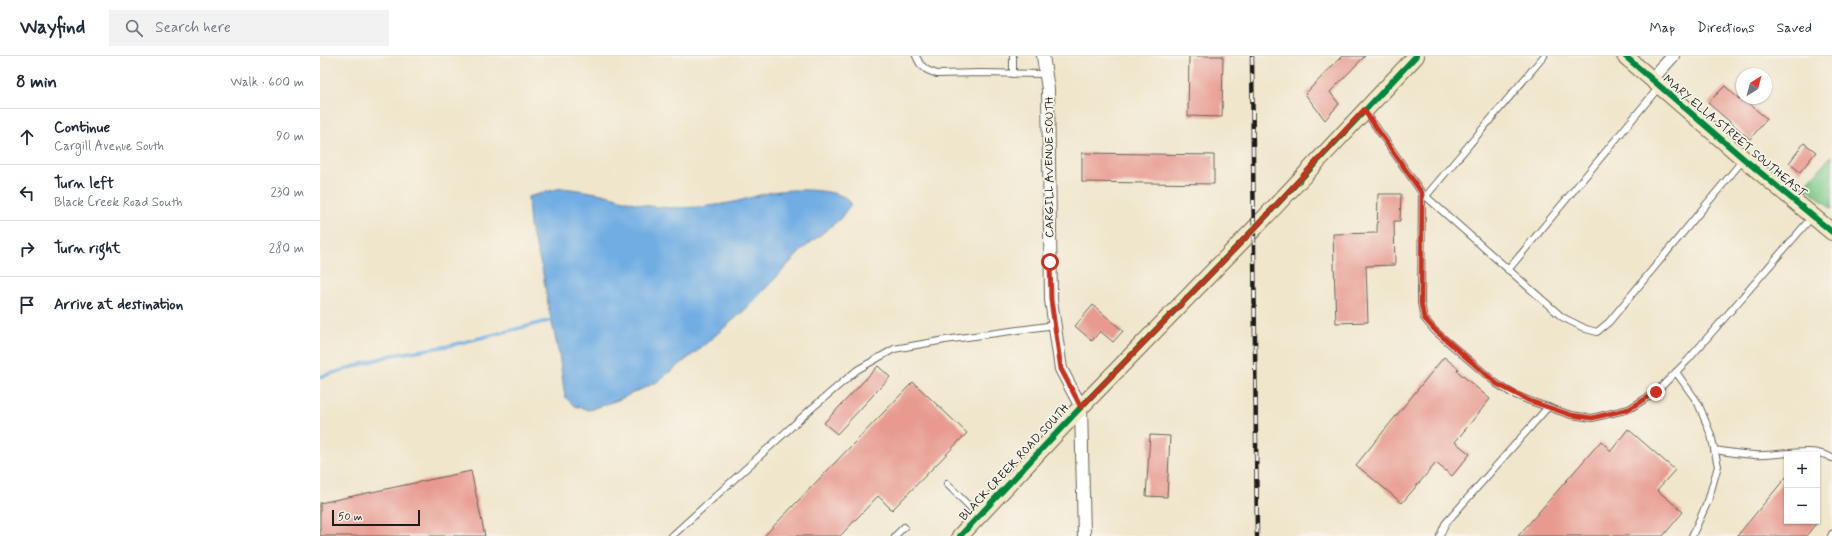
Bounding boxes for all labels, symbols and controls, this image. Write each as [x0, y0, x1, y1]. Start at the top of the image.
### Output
search box [109, 10, 389, 46]
text: Wayfind [20, 15, 85, 40]
icon: search [123, 17, 145, 39]
text: Search here [155, 18, 231, 38]
text: Map [1649, 19, 1675, 37]
text: Directions [1697, 19, 1755, 37]
text: Saved [1777, 19, 1812, 37]
north arrow [1736, 68, 1772, 104]
text: 8 min [16, 71, 57, 93]
street label: MARY ELLA STREET SOUTHEAST [1659, 72, 1810, 202]
text: Walk · 600 m [230, 74, 304, 91]
street label: CARGILL AVENUE SOUTH [1042, 96, 1058, 238]
text: Continue [54, 118, 110, 138]
icon: ahead [16, 126, 38, 148]
text: 90 m [276, 128, 304, 145]
text: Cargill Avenue South [54, 138, 164, 155]
text: Turn left [54, 174, 114, 194]
icon: left [16, 182, 38, 204]
text: 230 m [270, 184, 304, 201]
text: Black Creek Road South [54, 194, 182, 211]
icon: right [16, 238, 38, 260]
text: Turn right [54, 239, 121, 259]
text: 280 m [269, 240, 304, 257]
route start [1041, 253, 1059, 271]
icon: arrive [16, 294, 38, 316]
text: Arrive at destination [54, 295, 183, 315]
route end [1647, 383, 1665, 401]
street label: BLACK CREEK ROAD SOUTH [956, 401, 1073, 525]
map controls [1784, 452, 1820, 524]
button: + [1784, 452, 1820, 488]
button: − [1784, 488, 1820, 524]
scale bar [332, 508, 420, 527]
text: 50 m [338, 510, 363, 524]

